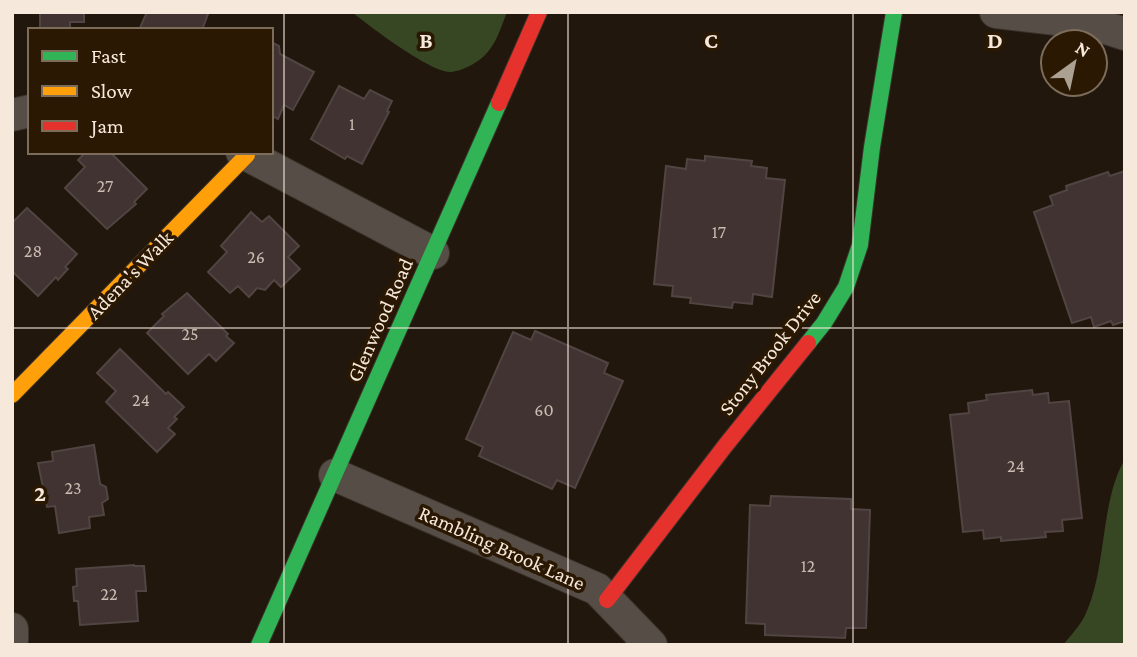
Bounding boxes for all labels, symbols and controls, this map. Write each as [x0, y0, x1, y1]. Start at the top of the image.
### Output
text: B [419, 27, 433, 53]
text: C [704, 27, 718, 53]
text: D [987, 27, 1003, 53]
legend [28, 28, 273, 154]
north arrow [1039, 28, 1109, 98]
text: N [1072, 37, 1094, 62]
text: Fast [91, 44, 127, 68]
text: Slow [91, 79, 133, 103]
text: Jam [89, 114, 124, 138]
house number: 1 [349, 114, 355, 134]
house number: 27 [97, 176, 113, 196]
house number: 17 [712, 222, 726, 242]
street label: Adena's Walk [82, 226, 178, 324]
house number: 28 [24, 241, 42, 261]
house number: 26 [247, 247, 265, 267]
street label: Glenwood Road [342, 254, 418, 386]
street label: Stony Brook Drive [714, 286, 826, 420]
house number: 25 [181, 324, 199, 344]
house number: 24 [132, 390, 150, 410]
house number: 60 [534, 400, 554, 420]
house number: 24 [1007, 456, 1025, 476]
house number: 23 [64, 478, 82, 498]
text: 2 [34, 480, 46, 506]
street label: Rambling Brook Lane [415, 501, 589, 595]
house number: 12 [801, 556, 815, 576]
house number: 22 [100, 584, 118, 604]

